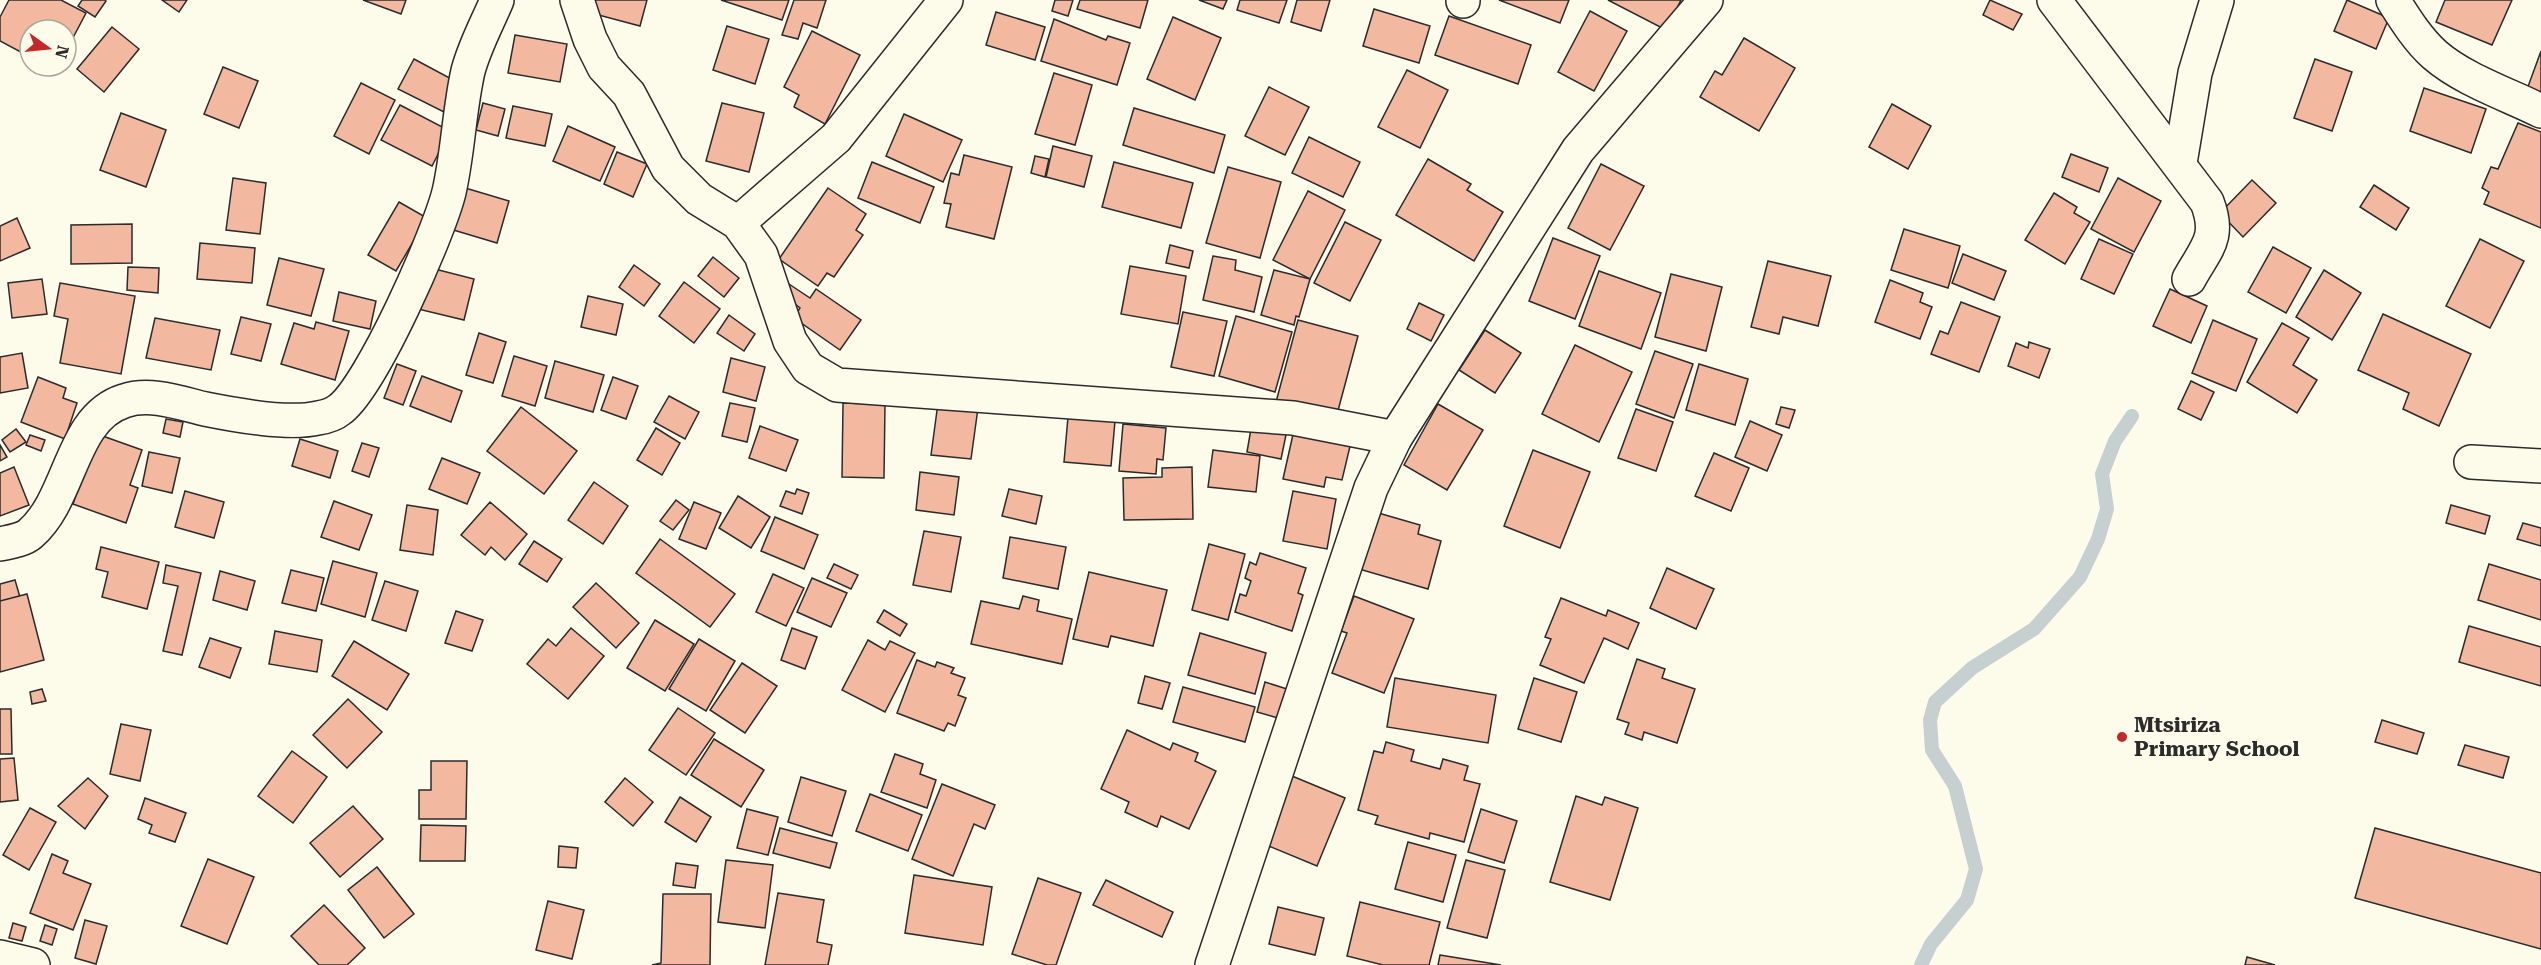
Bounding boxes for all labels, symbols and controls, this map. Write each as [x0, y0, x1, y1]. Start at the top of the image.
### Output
north arrow [18, 18, 78, 78]
text: N [51, 43, 73, 60]
place label: Mtsiriza Primary School [2134, 713, 2300, 761]
marker: Mtsiriza Primary School [2115, 730, 2129, 744]

